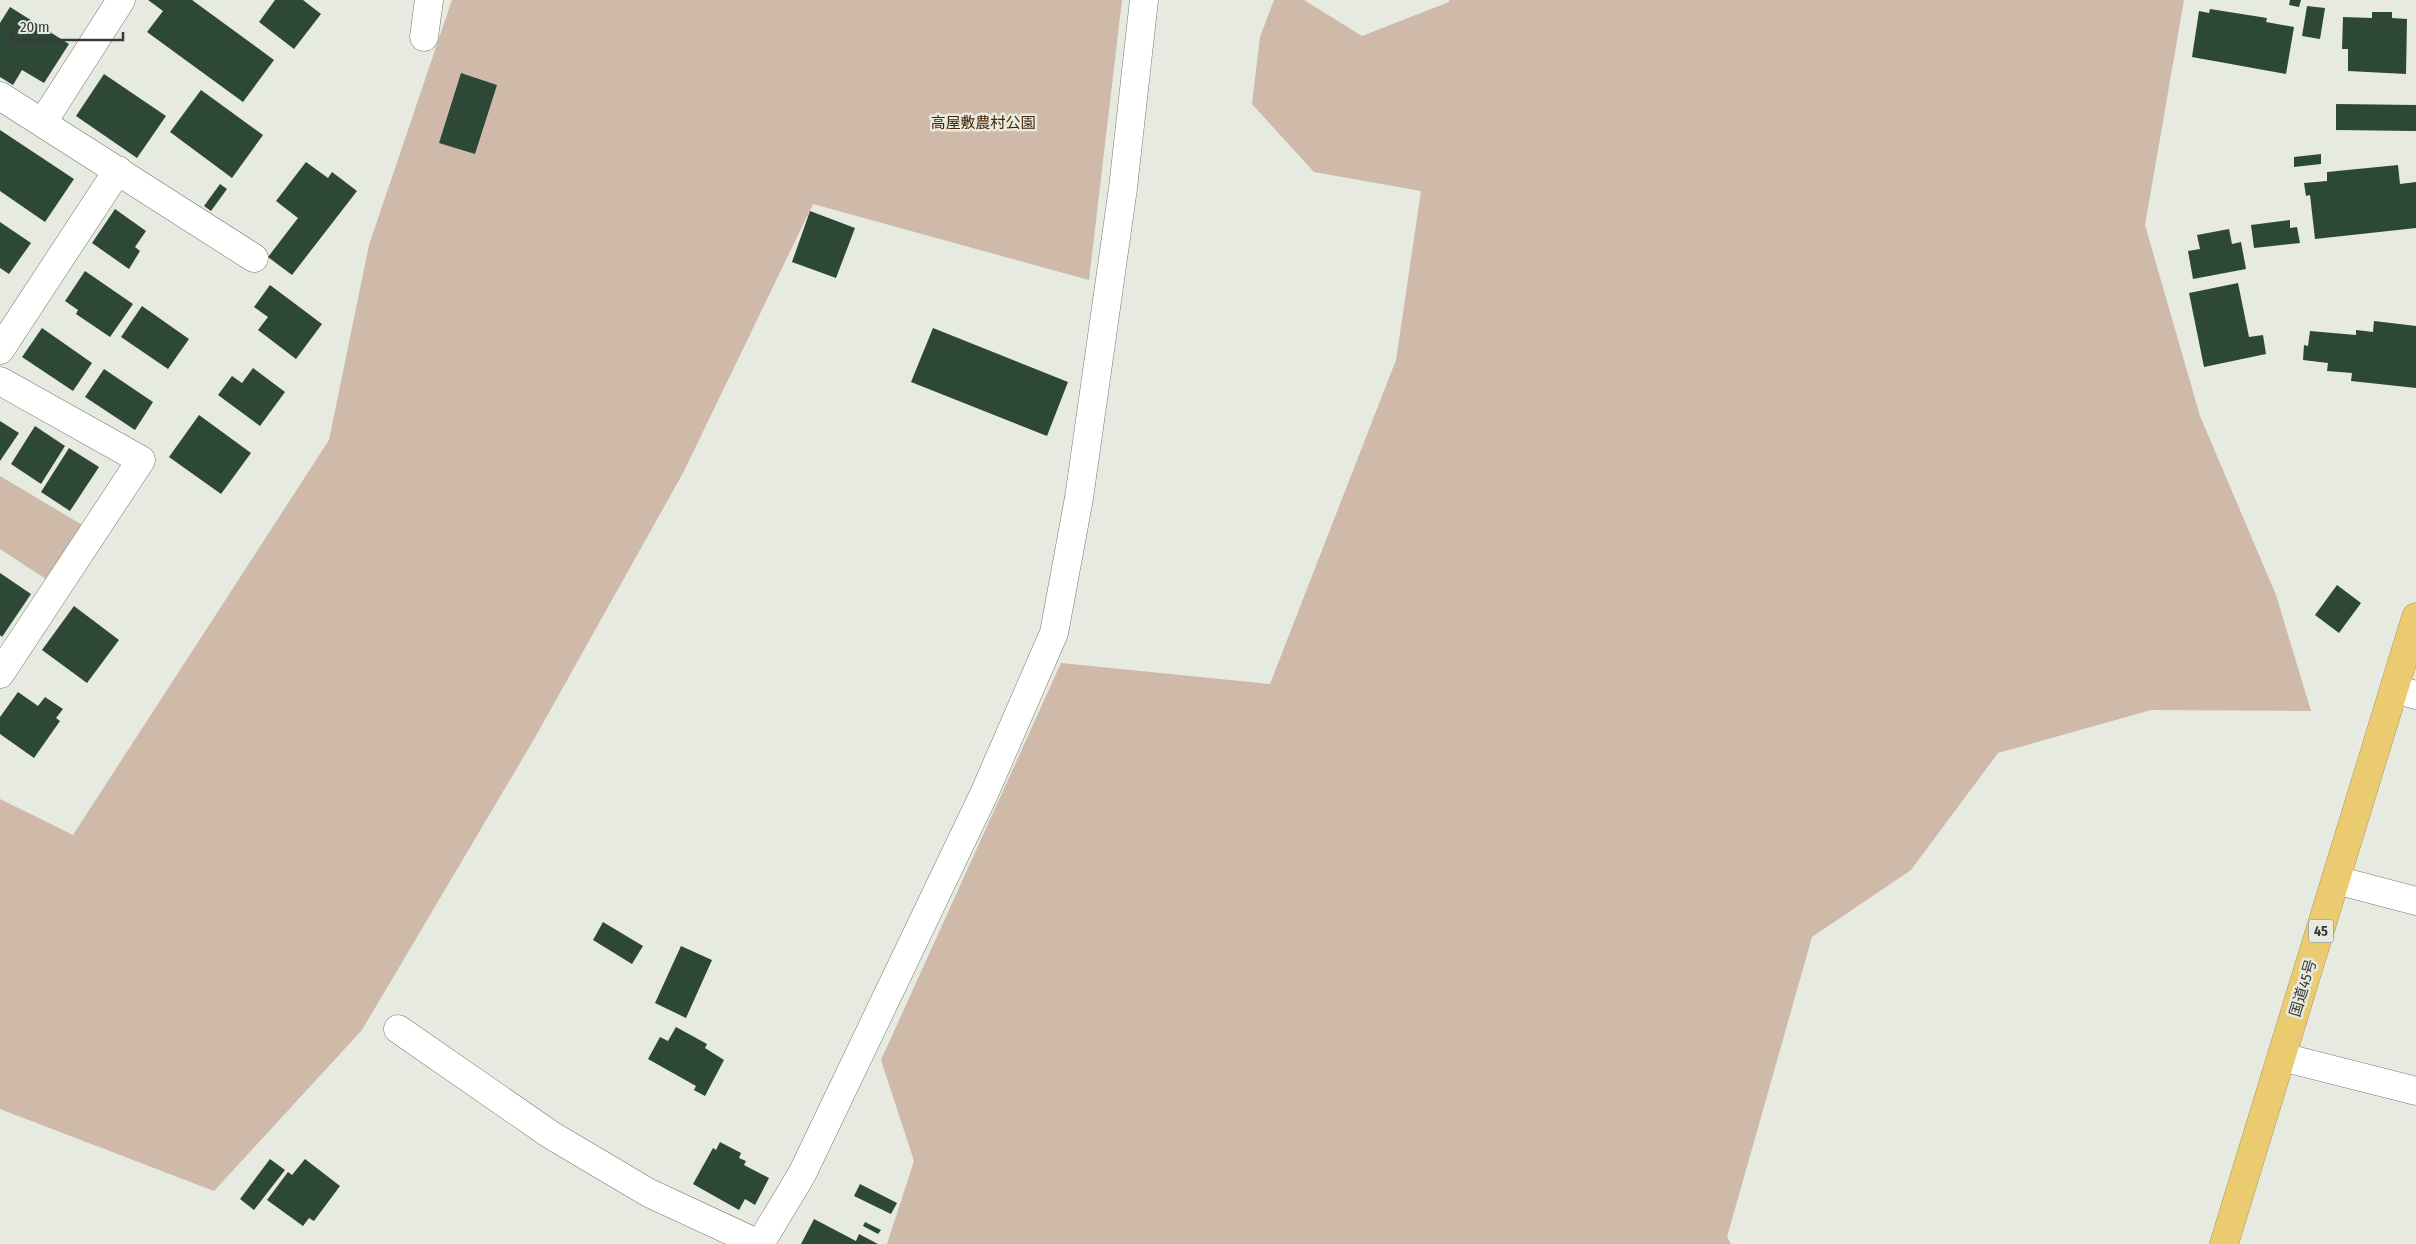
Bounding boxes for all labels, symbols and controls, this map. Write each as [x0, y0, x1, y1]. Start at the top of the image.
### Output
scale bar [12, 10, 124, 42]
text: 20 m [20, 18, 50, 36]
park label: 高屋敷農村公園 [930, 114, 1036, 132]
road number: 45 [2308, 919, 2334, 942]
street label: 国道45号 [2286, 957, 2320, 1019]

